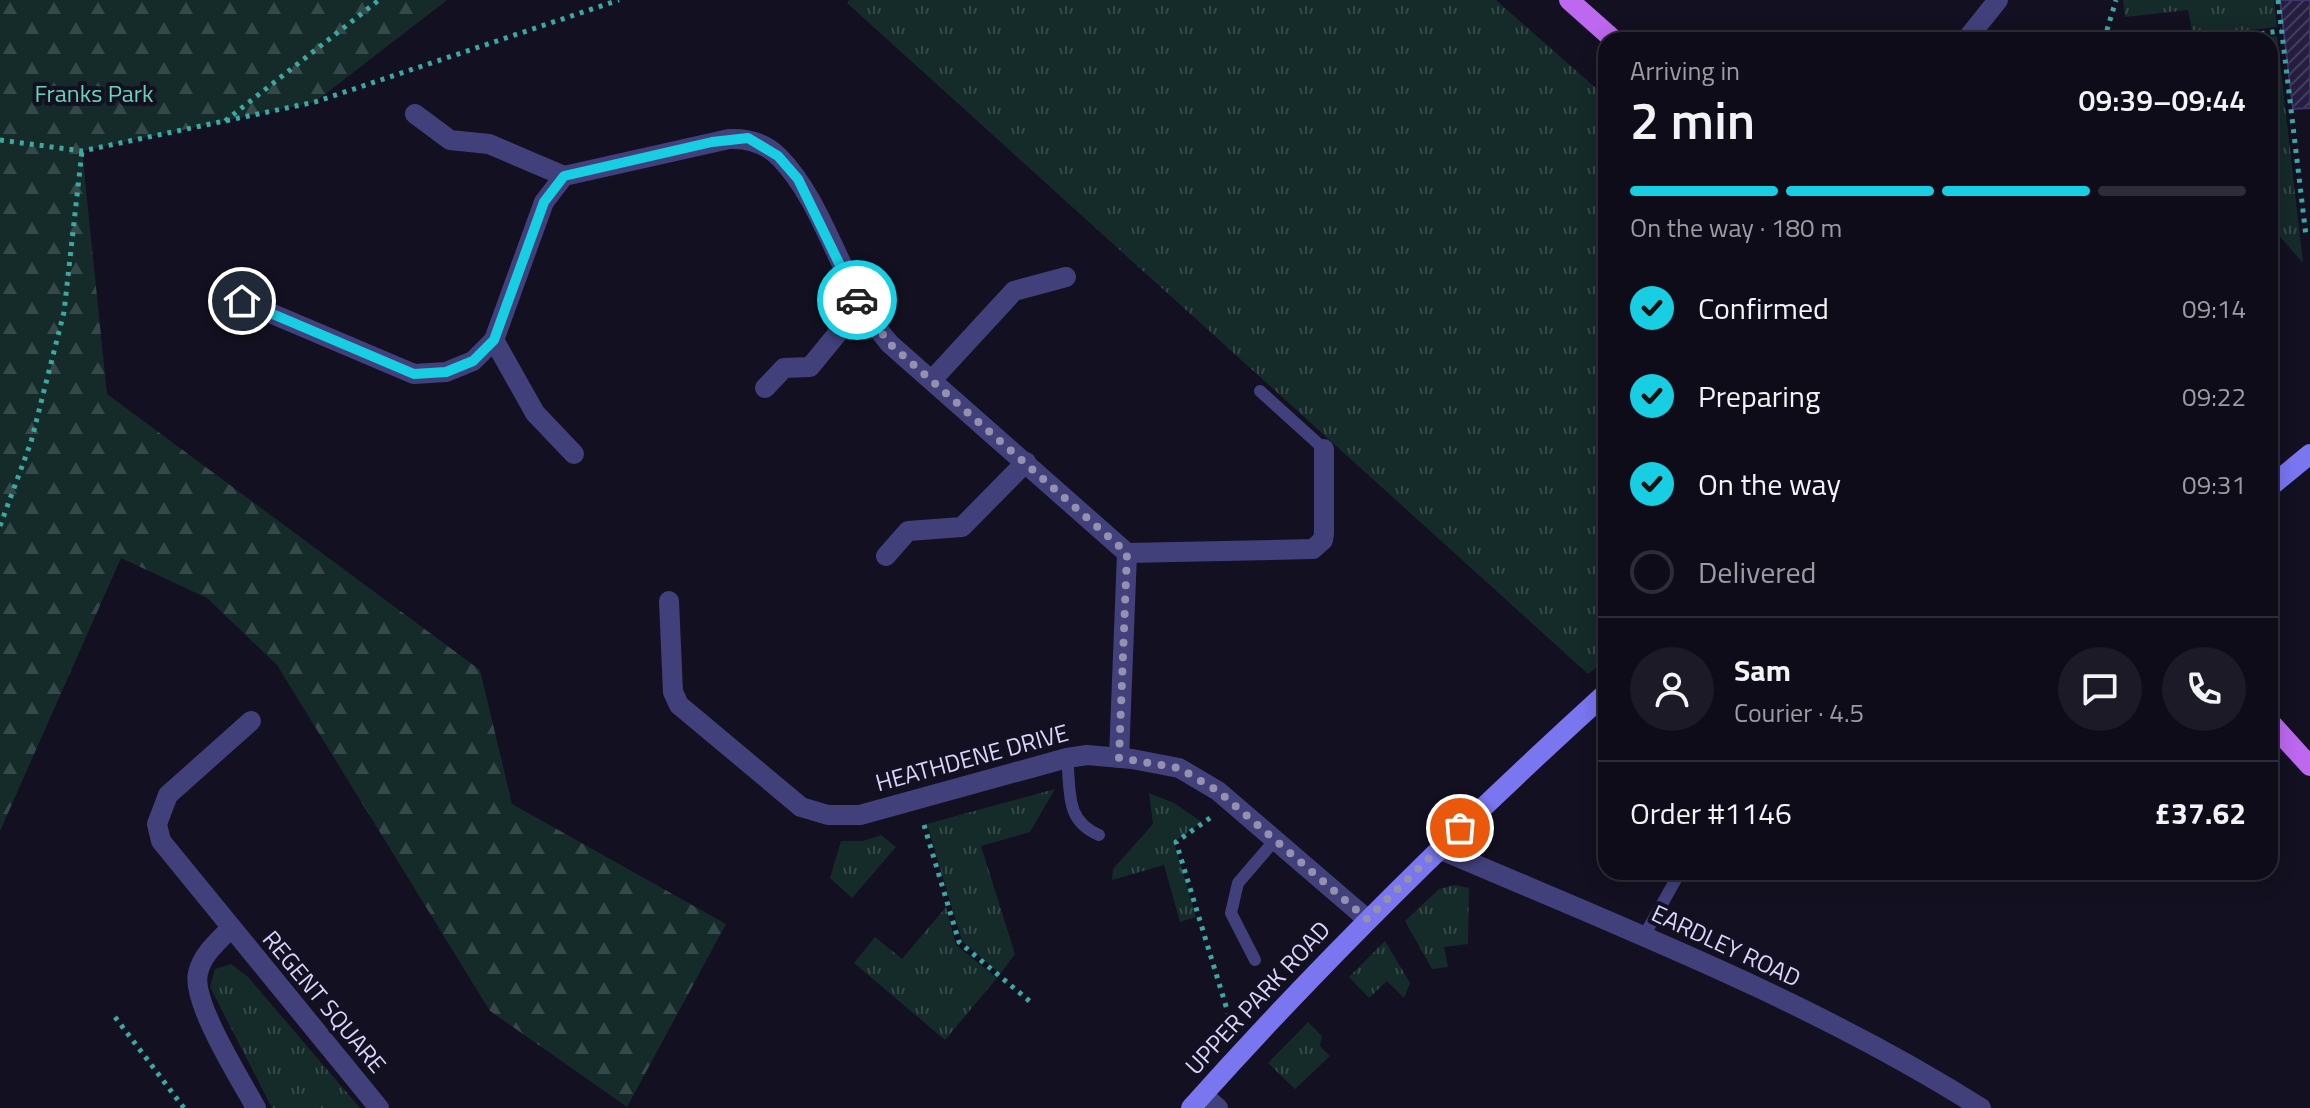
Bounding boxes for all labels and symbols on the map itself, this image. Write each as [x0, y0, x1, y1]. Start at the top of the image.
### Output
park label: Franks Park [34, 75, 154, 111]
courier [817, 260, 897, 340]
pin [208, 267, 276, 335]
street label: HEATHDENE DRIVE [871, 714, 1072, 800]
pin [1426, 794, 1494, 862]
street label: EARDLEY ROAD [1646, 895, 1807, 995]
street label: UPPER PARK ROAD [1176, 912, 1338, 1082]
street label: REGENT SQUARE [254, 922, 395, 1081]

